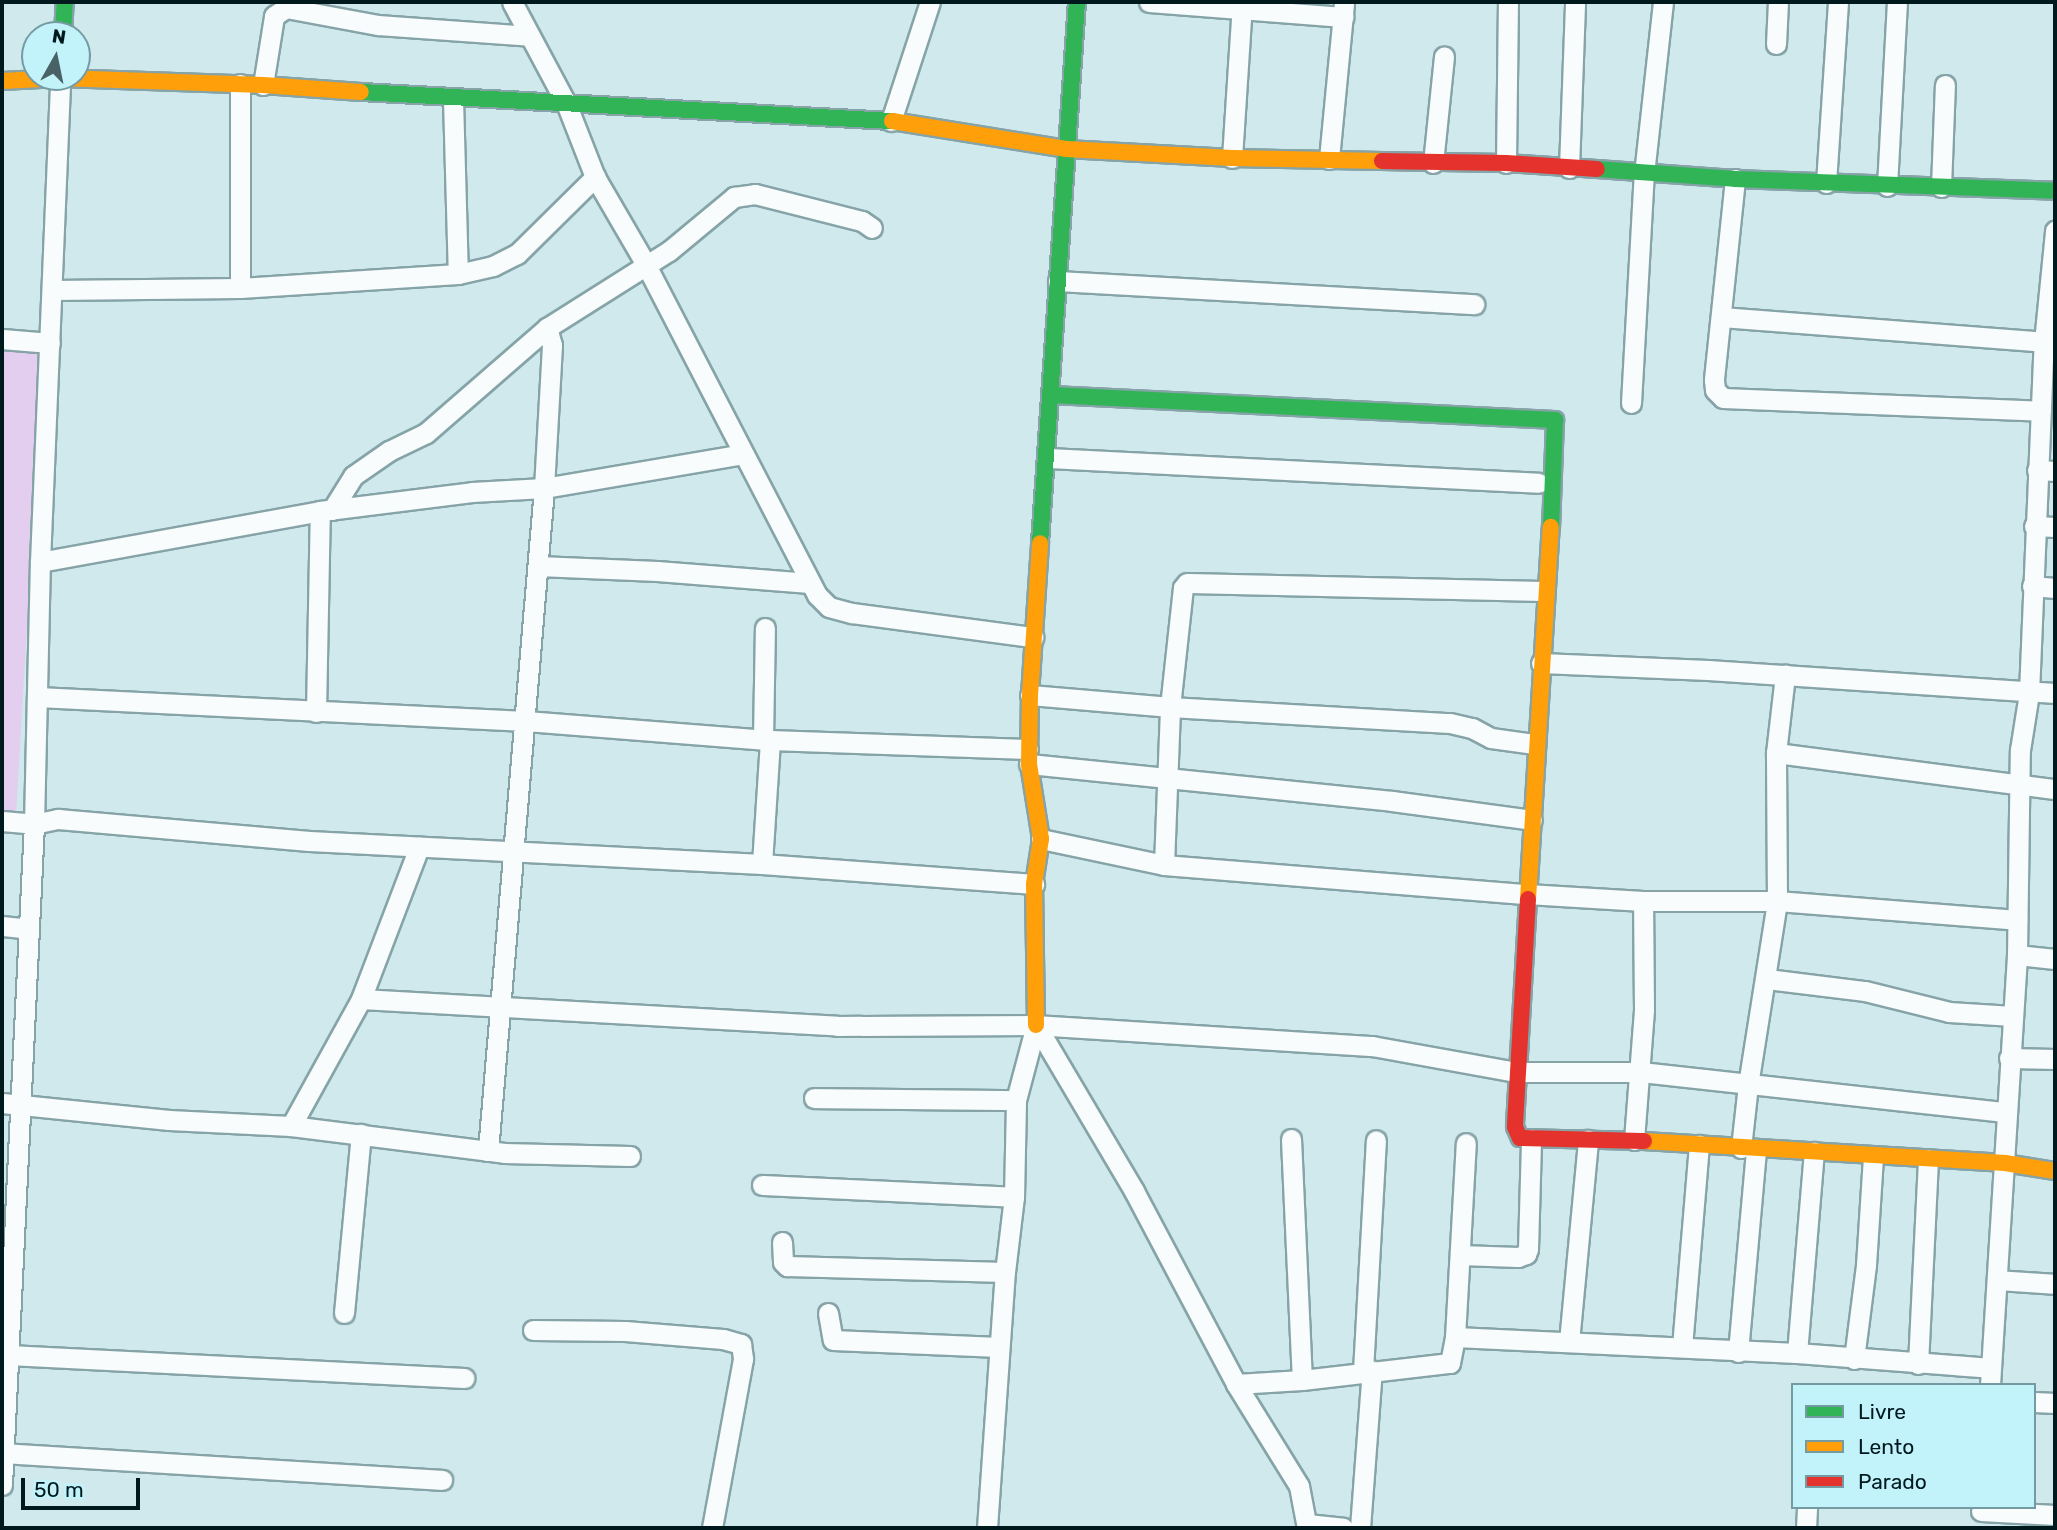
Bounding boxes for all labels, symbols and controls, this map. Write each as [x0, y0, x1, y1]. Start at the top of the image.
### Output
north arrow [21, 21, 91, 91]
text: N [50, 24, 68, 49]
legend [1791, 1383, 2036, 1509]
text: Livre [1858, 1399, 1906, 1424]
text: Lento [1858, 1434, 1914, 1459]
scale bar [24, 1464, 144, 1508]
text: Parado [1858, 1469, 1927, 1494]
text: 50 m [34, 1477, 84, 1502]

